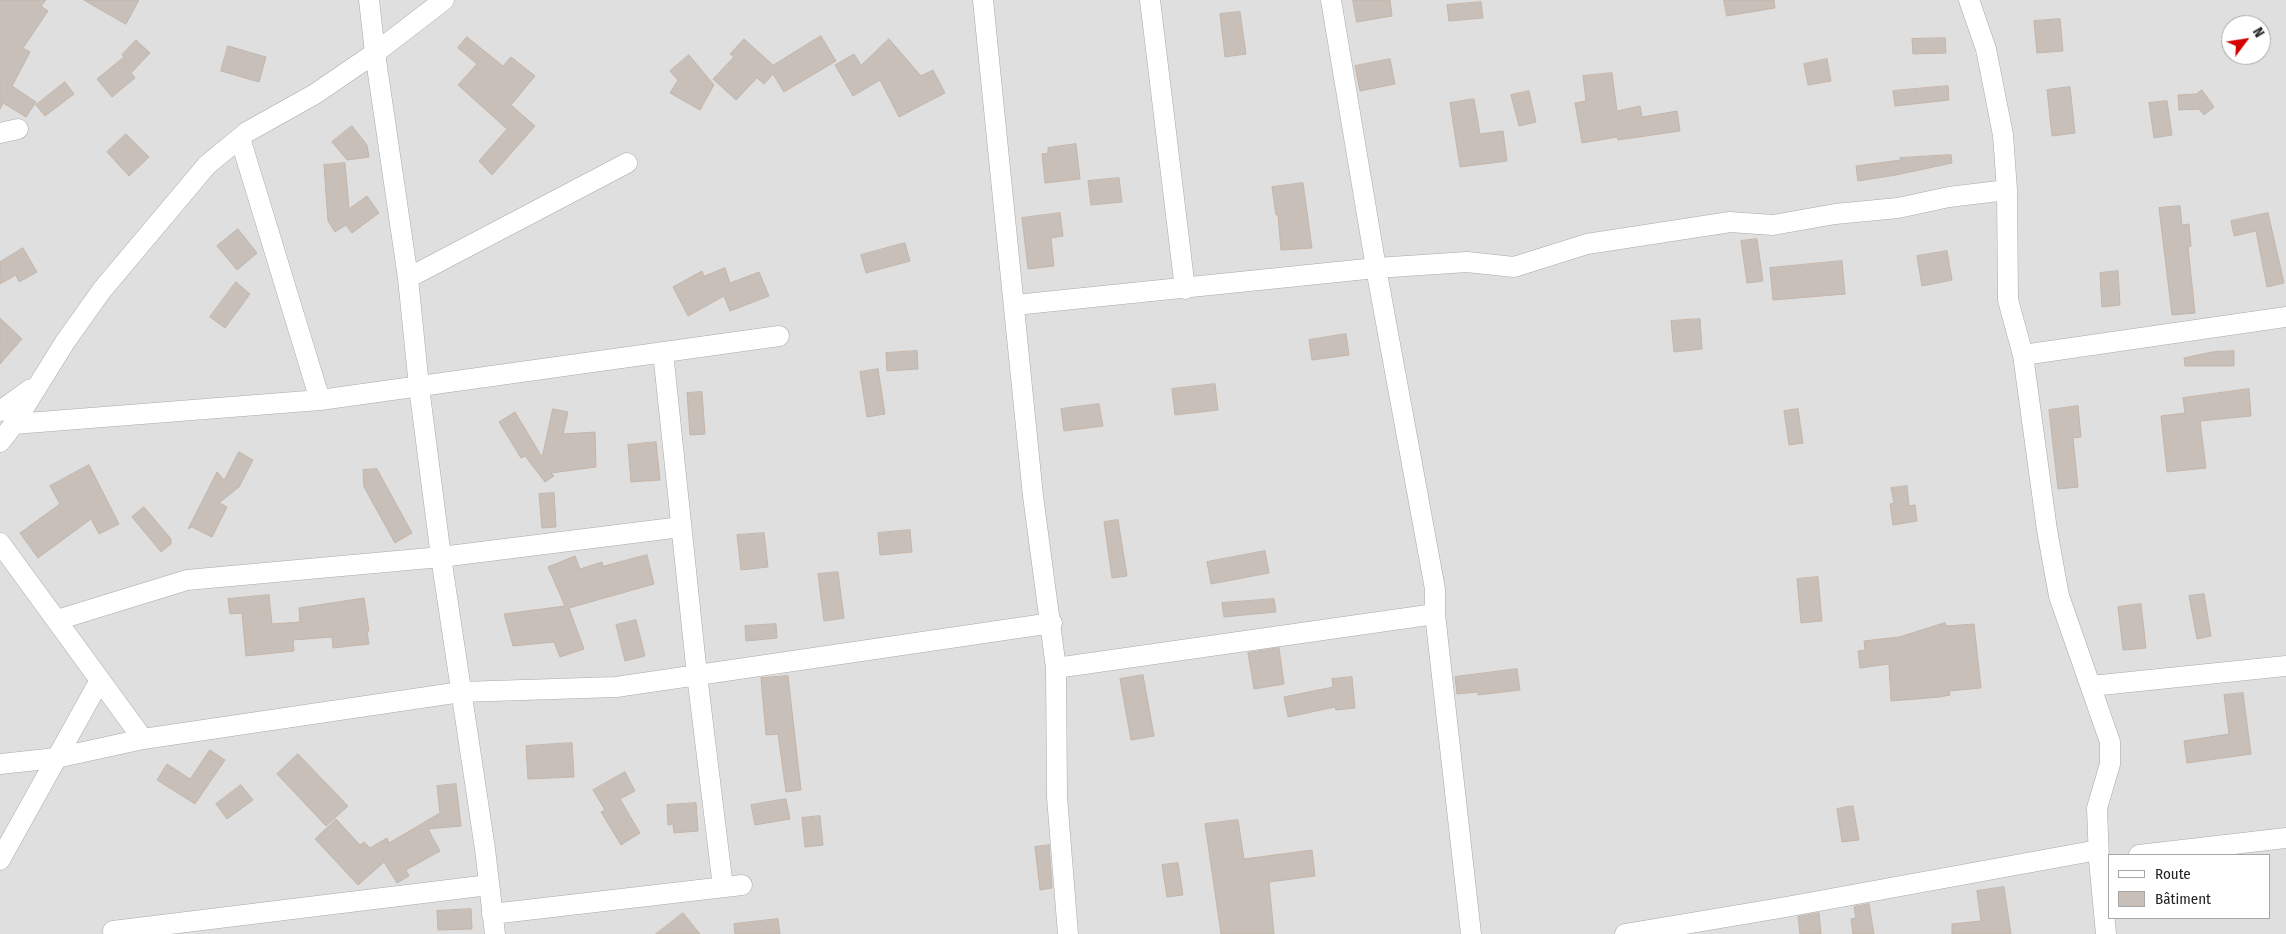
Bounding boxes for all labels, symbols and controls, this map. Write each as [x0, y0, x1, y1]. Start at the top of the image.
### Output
north arrow [2221, 15, 2271, 65]
text: N [2249, 25, 2268, 40]
legend [2108, 854, 2271, 919]
text: Route [2155, 865, 2191, 883]
text: Bâtiment [2155, 890, 2211, 908]

